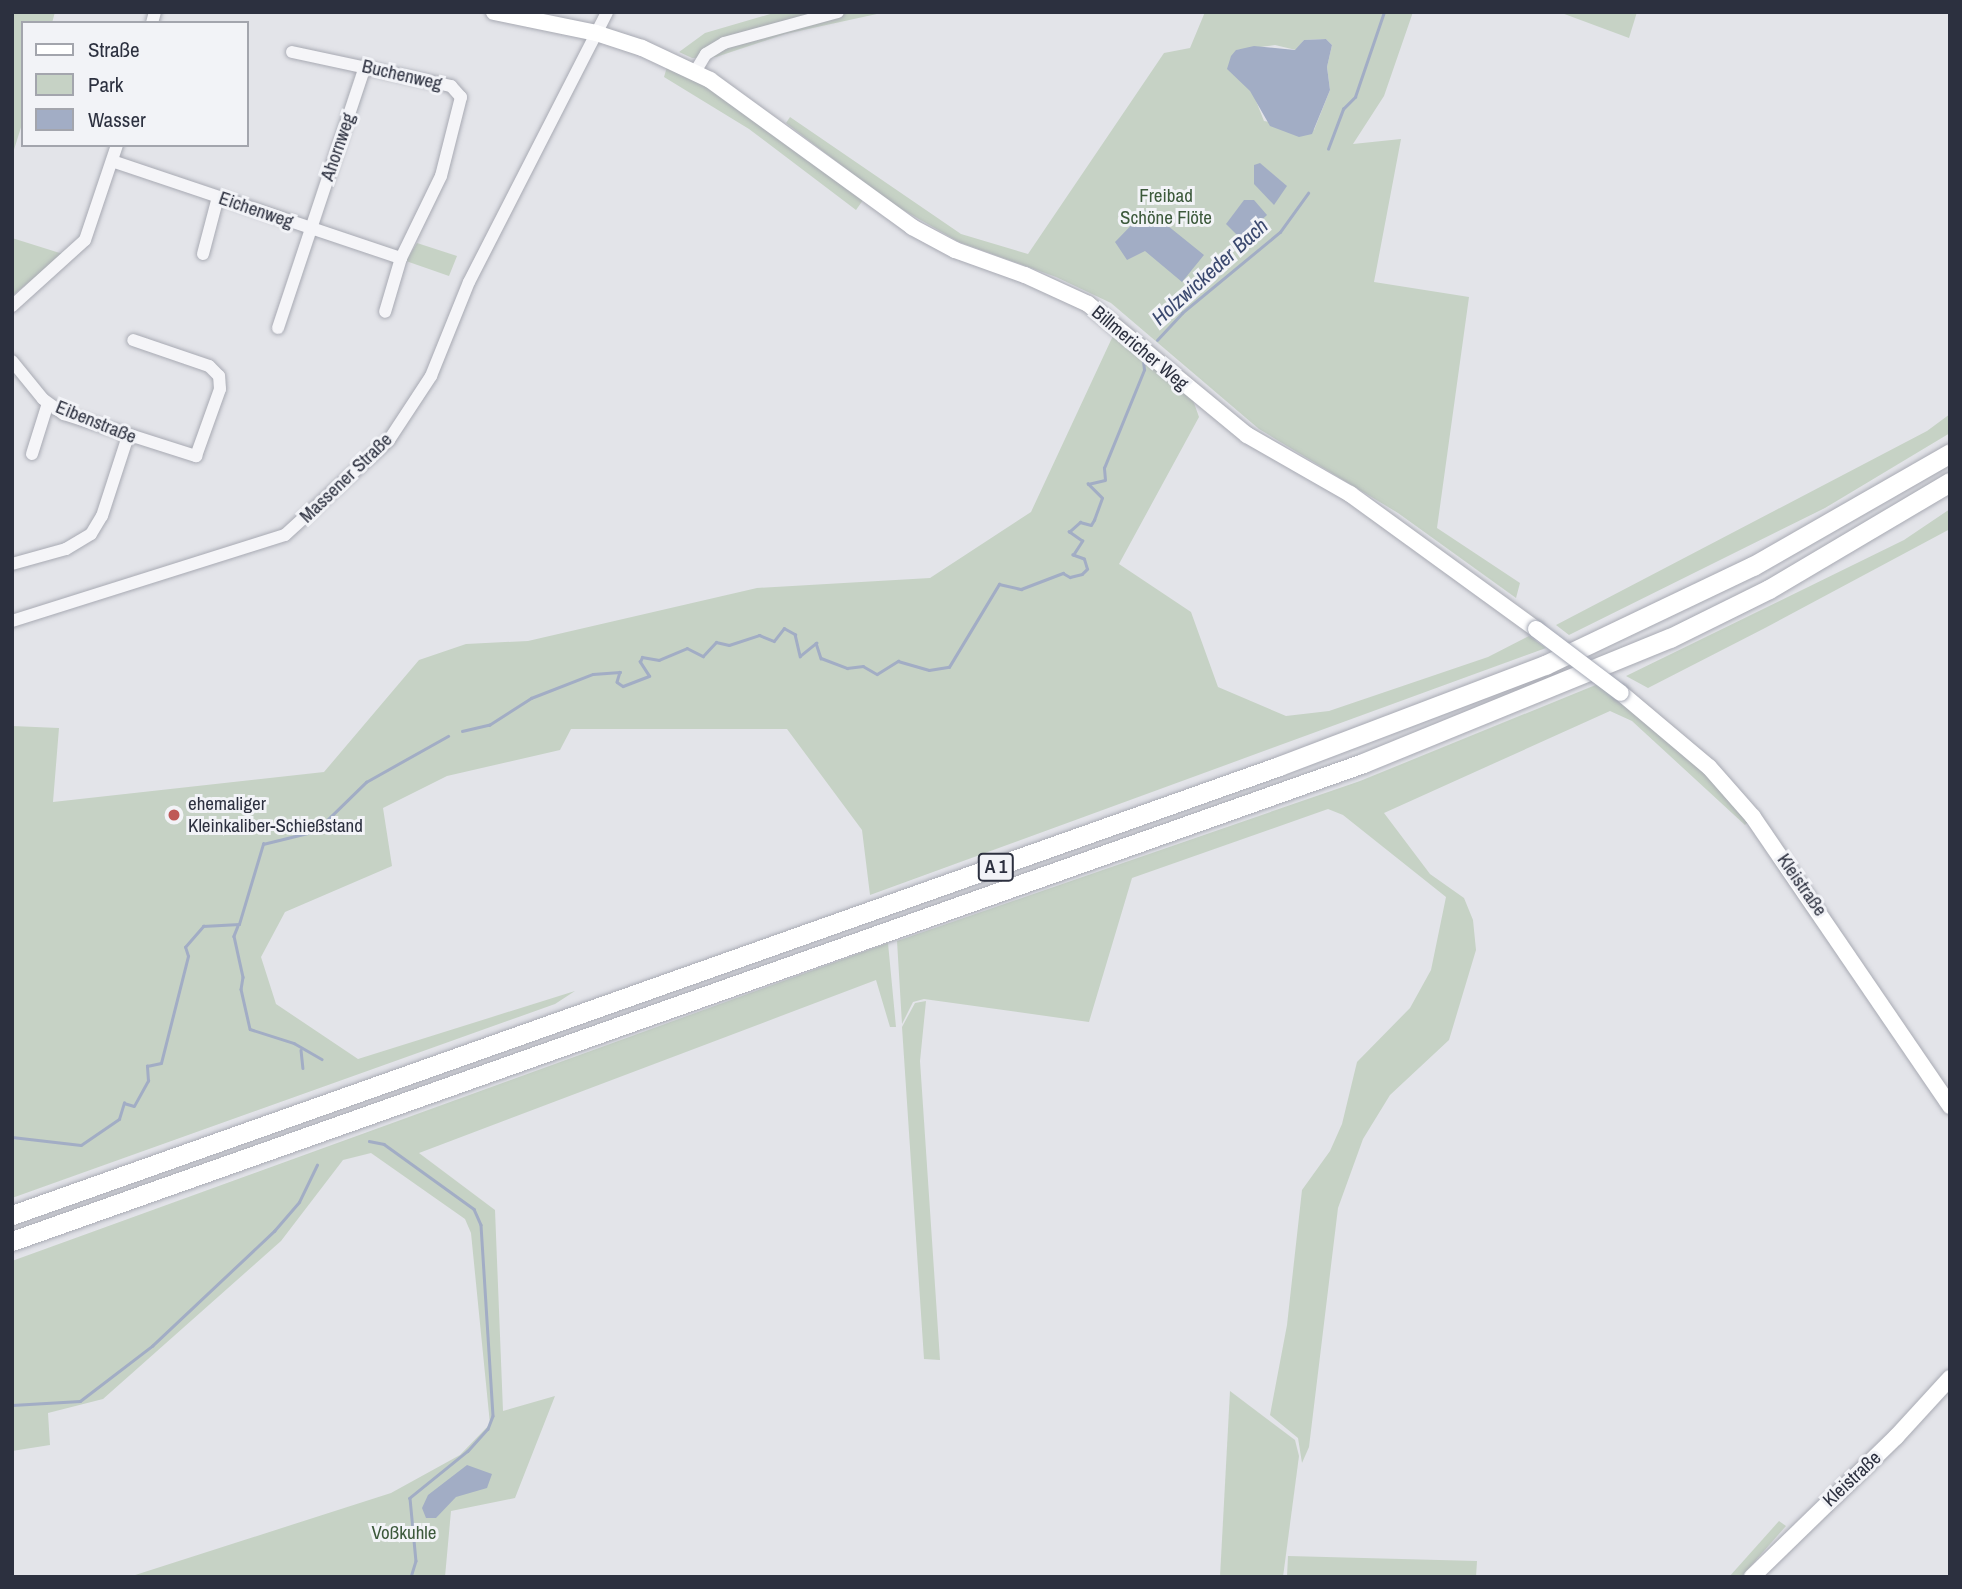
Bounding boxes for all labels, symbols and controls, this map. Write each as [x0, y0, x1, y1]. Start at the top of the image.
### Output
legend [21, 21, 248, 147]
text: Straße [88, 35, 140, 64]
street label: Buchenweg [360, 55, 444, 95]
text: Park [88, 70, 123, 99]
text: Wasser [88, 105, 146, 134]
street label: Ahornweg [316, 110, 360, 184]
park label: Freibad Schöne Flöte [1120, 185, 1212, 229]
street label: Eichenweg [216, 187, 296, 233]
water label: Holzwickeder Bach [1147, 213, 1273, 331]
street label: Billmericher Weg [1087, 301, 1193, 395]
street label: Eibenstraße [52, 396, 140, 448]
street label: Massener Straße [295, 428, 397, 528]
place label: ehemaliger Kleinkaliber-Schießstand [188, 793, 363, 837]
marker: ehemaliger Kleinkaliber-Schießstand [166, 807, 182, 823]
street label: Kleistraße [1772, 849, 1832, 921]
road number: A 1 [977, 852, 1015, 882]
street label: Kleistraße [1818, 1446, 1886, 1512]
park label: Voßkuhle [372, 1522, 436, 1544]

